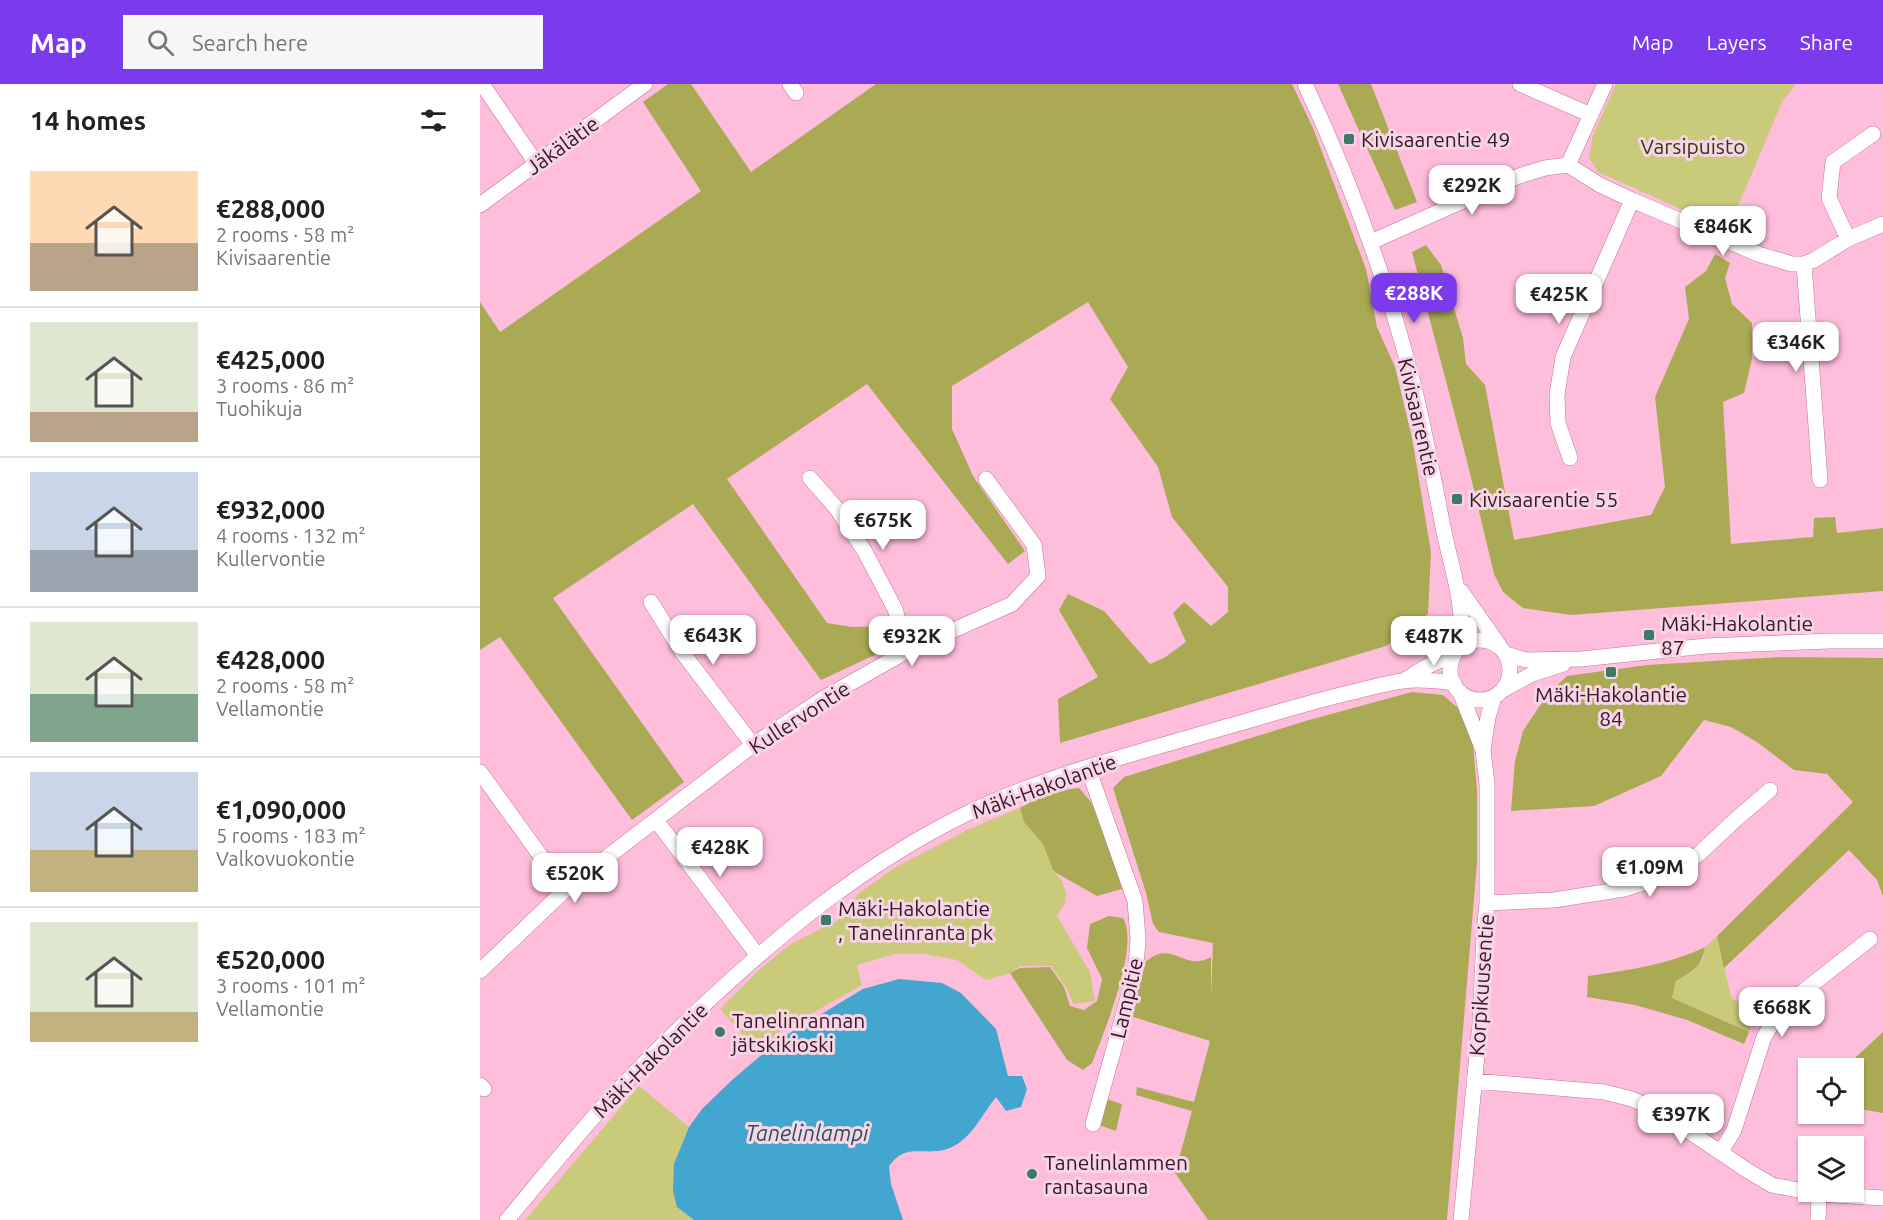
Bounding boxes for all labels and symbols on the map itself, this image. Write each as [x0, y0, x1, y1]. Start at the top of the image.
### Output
street label: Jäkälätie [521, 111, 603, 179]
place label: Kivisaarentie 49 [1361, 127, 1510, 151]
marker: Kivisaarentie 49 [1342, 132, 1356, 146]
park label: Varsipuisto [1641, 134, 1745, 158]
pin: €292K [1430, 165, 1514, 216]
pin: €846K [1681, 206, 1765, 257]
pin: €288K [1372, 273, 1456, 324]
pin: €425K [1517, 274, 1601, 325]
pin: €346K [1754, 322, 1838, 373]
street label: Kivisaarentie [1394, 355, 1444, 479]
place label: Kivisaarentie 55 [1469, 487, 1618, 511]
marker: Kivisaarentie 55 [1450, 492, 1464, 506]
pin: €675K [841, 500, 925, 551]
place label: Mäki-Hakolantie 87 [1661, 611, 1813, 659]
pin: €643K [671, 615, 755, 666]
pin: €932K [870, 616, 954, 667]
pin: €487K [1392, 616, 1476, 667]
marker: Mäki-Hakolantie 87 [1642, 628, 1656, 642]
marker: Mäki-Hakolantie 84 [1604, 665, 1618, 679]
street label: Kullervontie [744, 676, 854, 758]
place label: Mäki-Hakolantie 84 [1535, 682, 1687, 730]
street label: Mäki-Hakolantie [968, 749, 1120, 823]
pin: €428K [678, 827, 762, 878]
pin: €1.09M [1601, 847, 1699, 898]
pin: €520K [533, 853, 617, 904]
place label: Mäki-Hakolantie , Tanelinranta pk [838, 896, 994, 944]
marker: Mäki-Hakolantie , Tanelinranta pk [819, 913, 833, 927]
street label: Korpikuusentie [1464, 913, 1498, 1057]
street label: Lampitie [1105, 955, 1147, 1041]
pin: €668K [1740, 987, 1824, 1038]
street label: Mäki-Hakolantie [588, 998, 712, 1122]
place label: Tanelinrannan jätskikioski [730, 1008, 865, 1056]
marker: Tanelinrannan jätskikioski [713, 1025, 727, 1039]
pin: €397K [1639, 1094, 1723, 1145]
water label: Tanelinlampi [745, 1120, 870, 1145]
place label: Tanelinlammen rantasauna [1044, 1150, 1188, 1198]
marker: Tanelinlammen rantasauna [1025, 1167, 1039, 1181]

